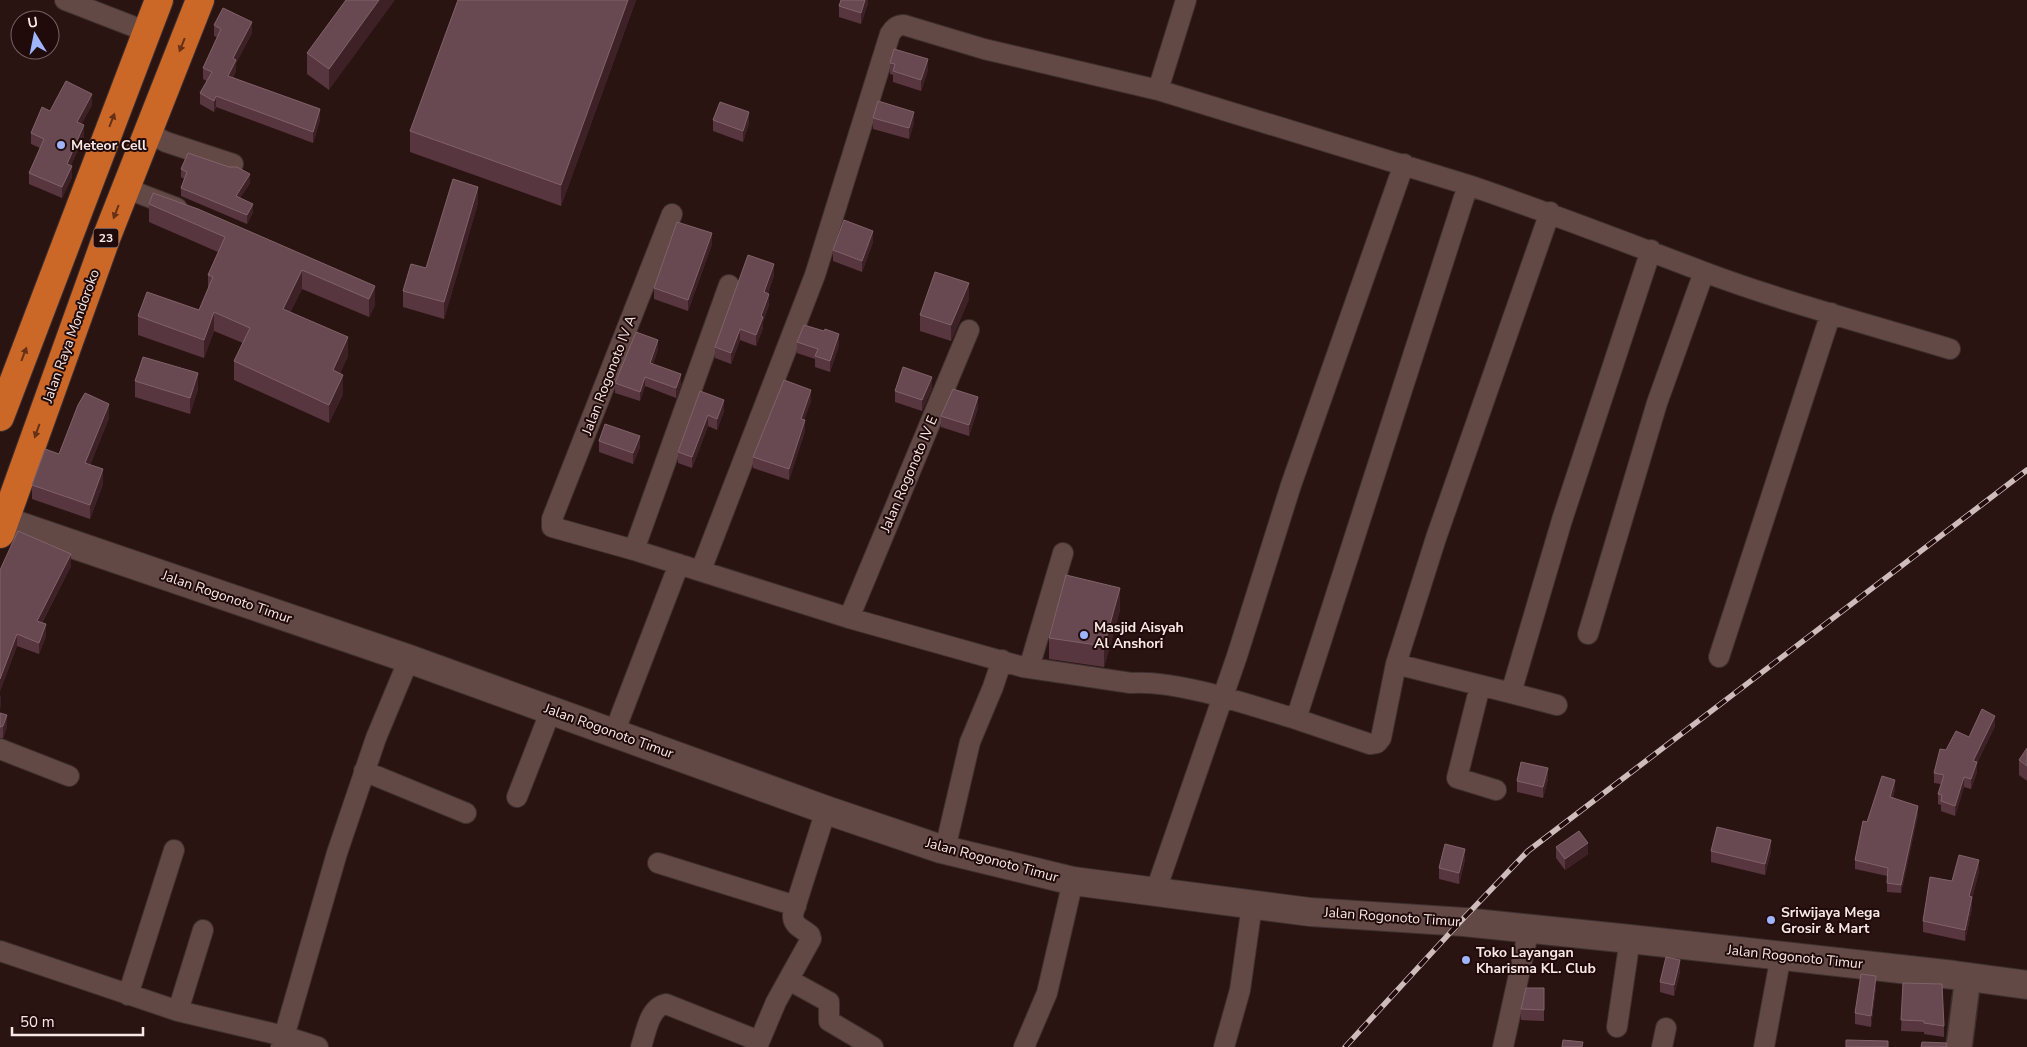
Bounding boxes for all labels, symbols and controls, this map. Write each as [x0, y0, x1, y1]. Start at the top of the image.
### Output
north arrow [10, 10, 60, 60]
text: U [26, 12, 40, 33]
one-way arrow [178, 38, 186, 53]
one-way arrow [108, 112, 116, 127]
place label: Meteor Cell [71, 136, 147, 155]
marker: Meteor Cell [55, 139, 67, 151]
one-way arrow [111, 205, 119, 220]
road number: 23 [94, 228, 118, 248]
street label: Jalan Raya Mondoroko [38, 266, 104, 406]
street label: Jalan Rogonoto IV A [577, 312, 641, 439]
one-way arrow [20, 346, 28, 361]
street label: Jalan Rogonoto IV E [875, 413, 942, 536]
one-way arrow [33, 424, 40, 439]
street label: Jalan Rogonoto Timur [158, 565, 295, 628]
place label: Masjid Aisyah Al Anshori [1094, 618, 1184, 653]
marker: Masjid Aisyah Al Anshori [1078, 629, 1090, 641]
street label: Jalan Rogonoto Timur [541, 698, 676, 763]
street label: Jalan Rogonoto Timur [923, 833, 1060, 887]
street label: Jalan Rogonoto Timur [1322, 903, 1461, 931]
place label: Sriwijaya Mega Grosir & Mart [1781, 903, 1880, 938]
marker: Sriwijaya Mega Grosir & Mart [1765, 914, 1777, 926]
street label: Jalan Rogonoto Timur [1725, 940, 1864, 974]
place label: Toko Layangan Kharisma KL. Club [1476, 943, 1596, 978]
marker: Toko Layangan Kharisma KL. Club [1460, 954, 1472, 966]
scale bar [12, 1004, 144, 1036]
text: 50 m [20, 1012, 55, 1032]

